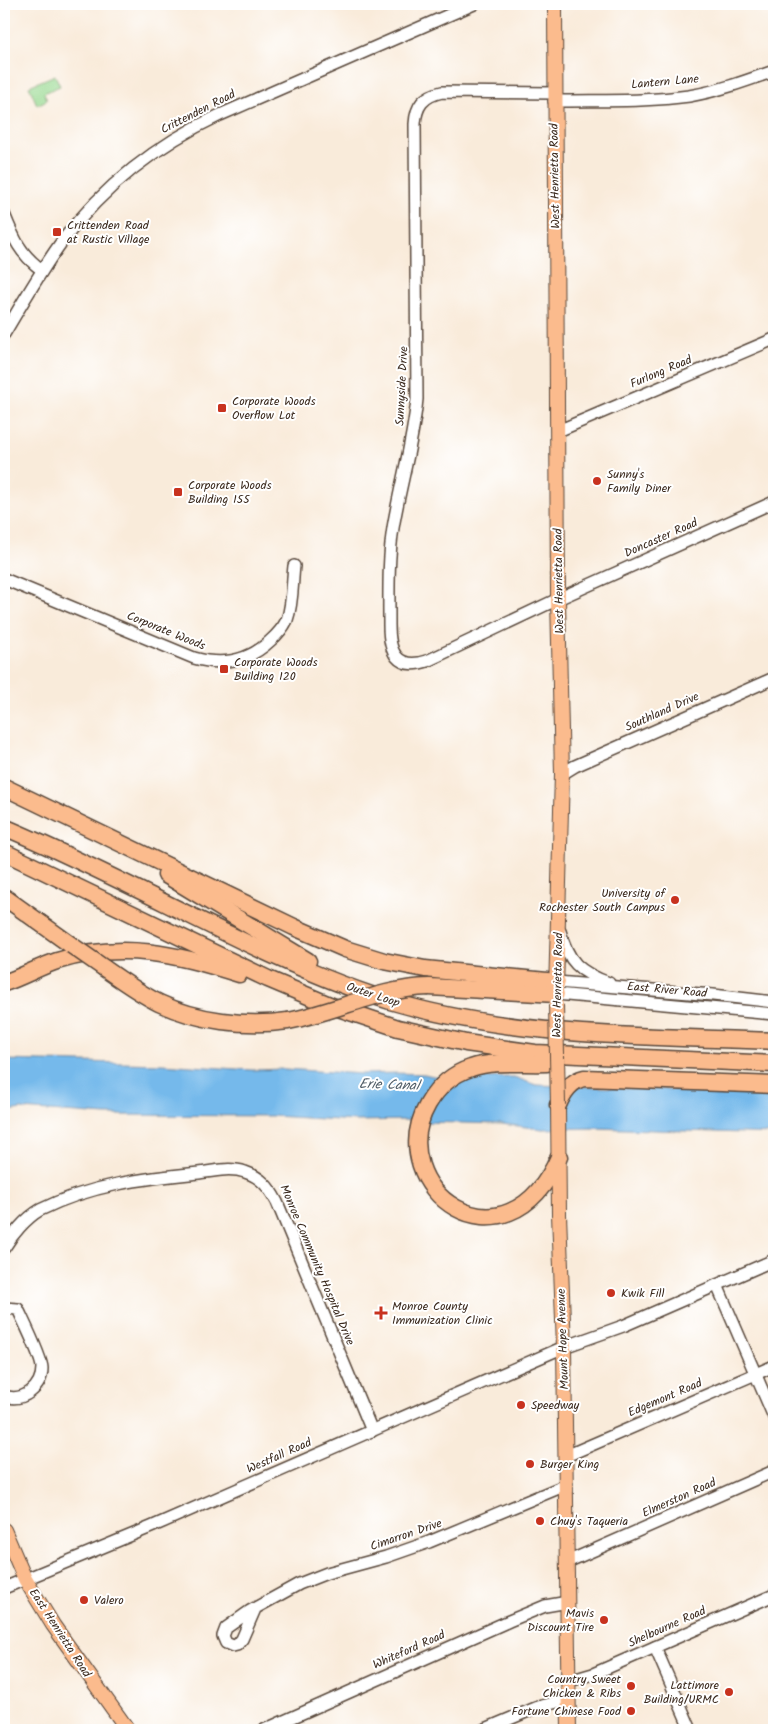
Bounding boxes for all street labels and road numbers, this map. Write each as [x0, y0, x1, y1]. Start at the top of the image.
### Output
street label: Lantern Lane [630, 70, 700, 94]
street label: Crittenden Road [157, 85, 240, 139]
street label: West Henrietta Road [545, 122, 565, 229]
street label: Sunnyside Drive [390, 345, 414, 426]
street label: Furlong Road [627, 350, 696, 394]
street label: Doncaster Road [621, 513, 702, 563]
street label: West Henrietta Road [549, 527, 569, 634]
street label: Corporate Woods [124, 607, 208, 655]
street label: Southland Drive [622, 687, 703, 737]
street label: West Henrietta Road [548, 931, 568, 1038]
street label: Outer Loop [344, 977, 402, 1013]
street label: East River Road [626, 977, 709, 1003]
street label: Monroe Community Hospital Drive [274, 1182, 360, 1349]
street label: Mount Hope Avenue [552, 1287, 574, 1390]
street label: Edgemont Road [625, 1373, 706, 1422]
street label: Westfall Road [243, 1433, 316, 1479]
street label: Elmerston Road [639, 1473, 720, 1523]
street label: Cimarron Drive [368, 1514, 445, 1556]
street label: East Henrietta Road [24, 1585, 97, 1682]
street label: Shelbourne Road [625, 1601, 710, 1653]
street label: Whiteford Road [370, 1625, 449, 1674]

